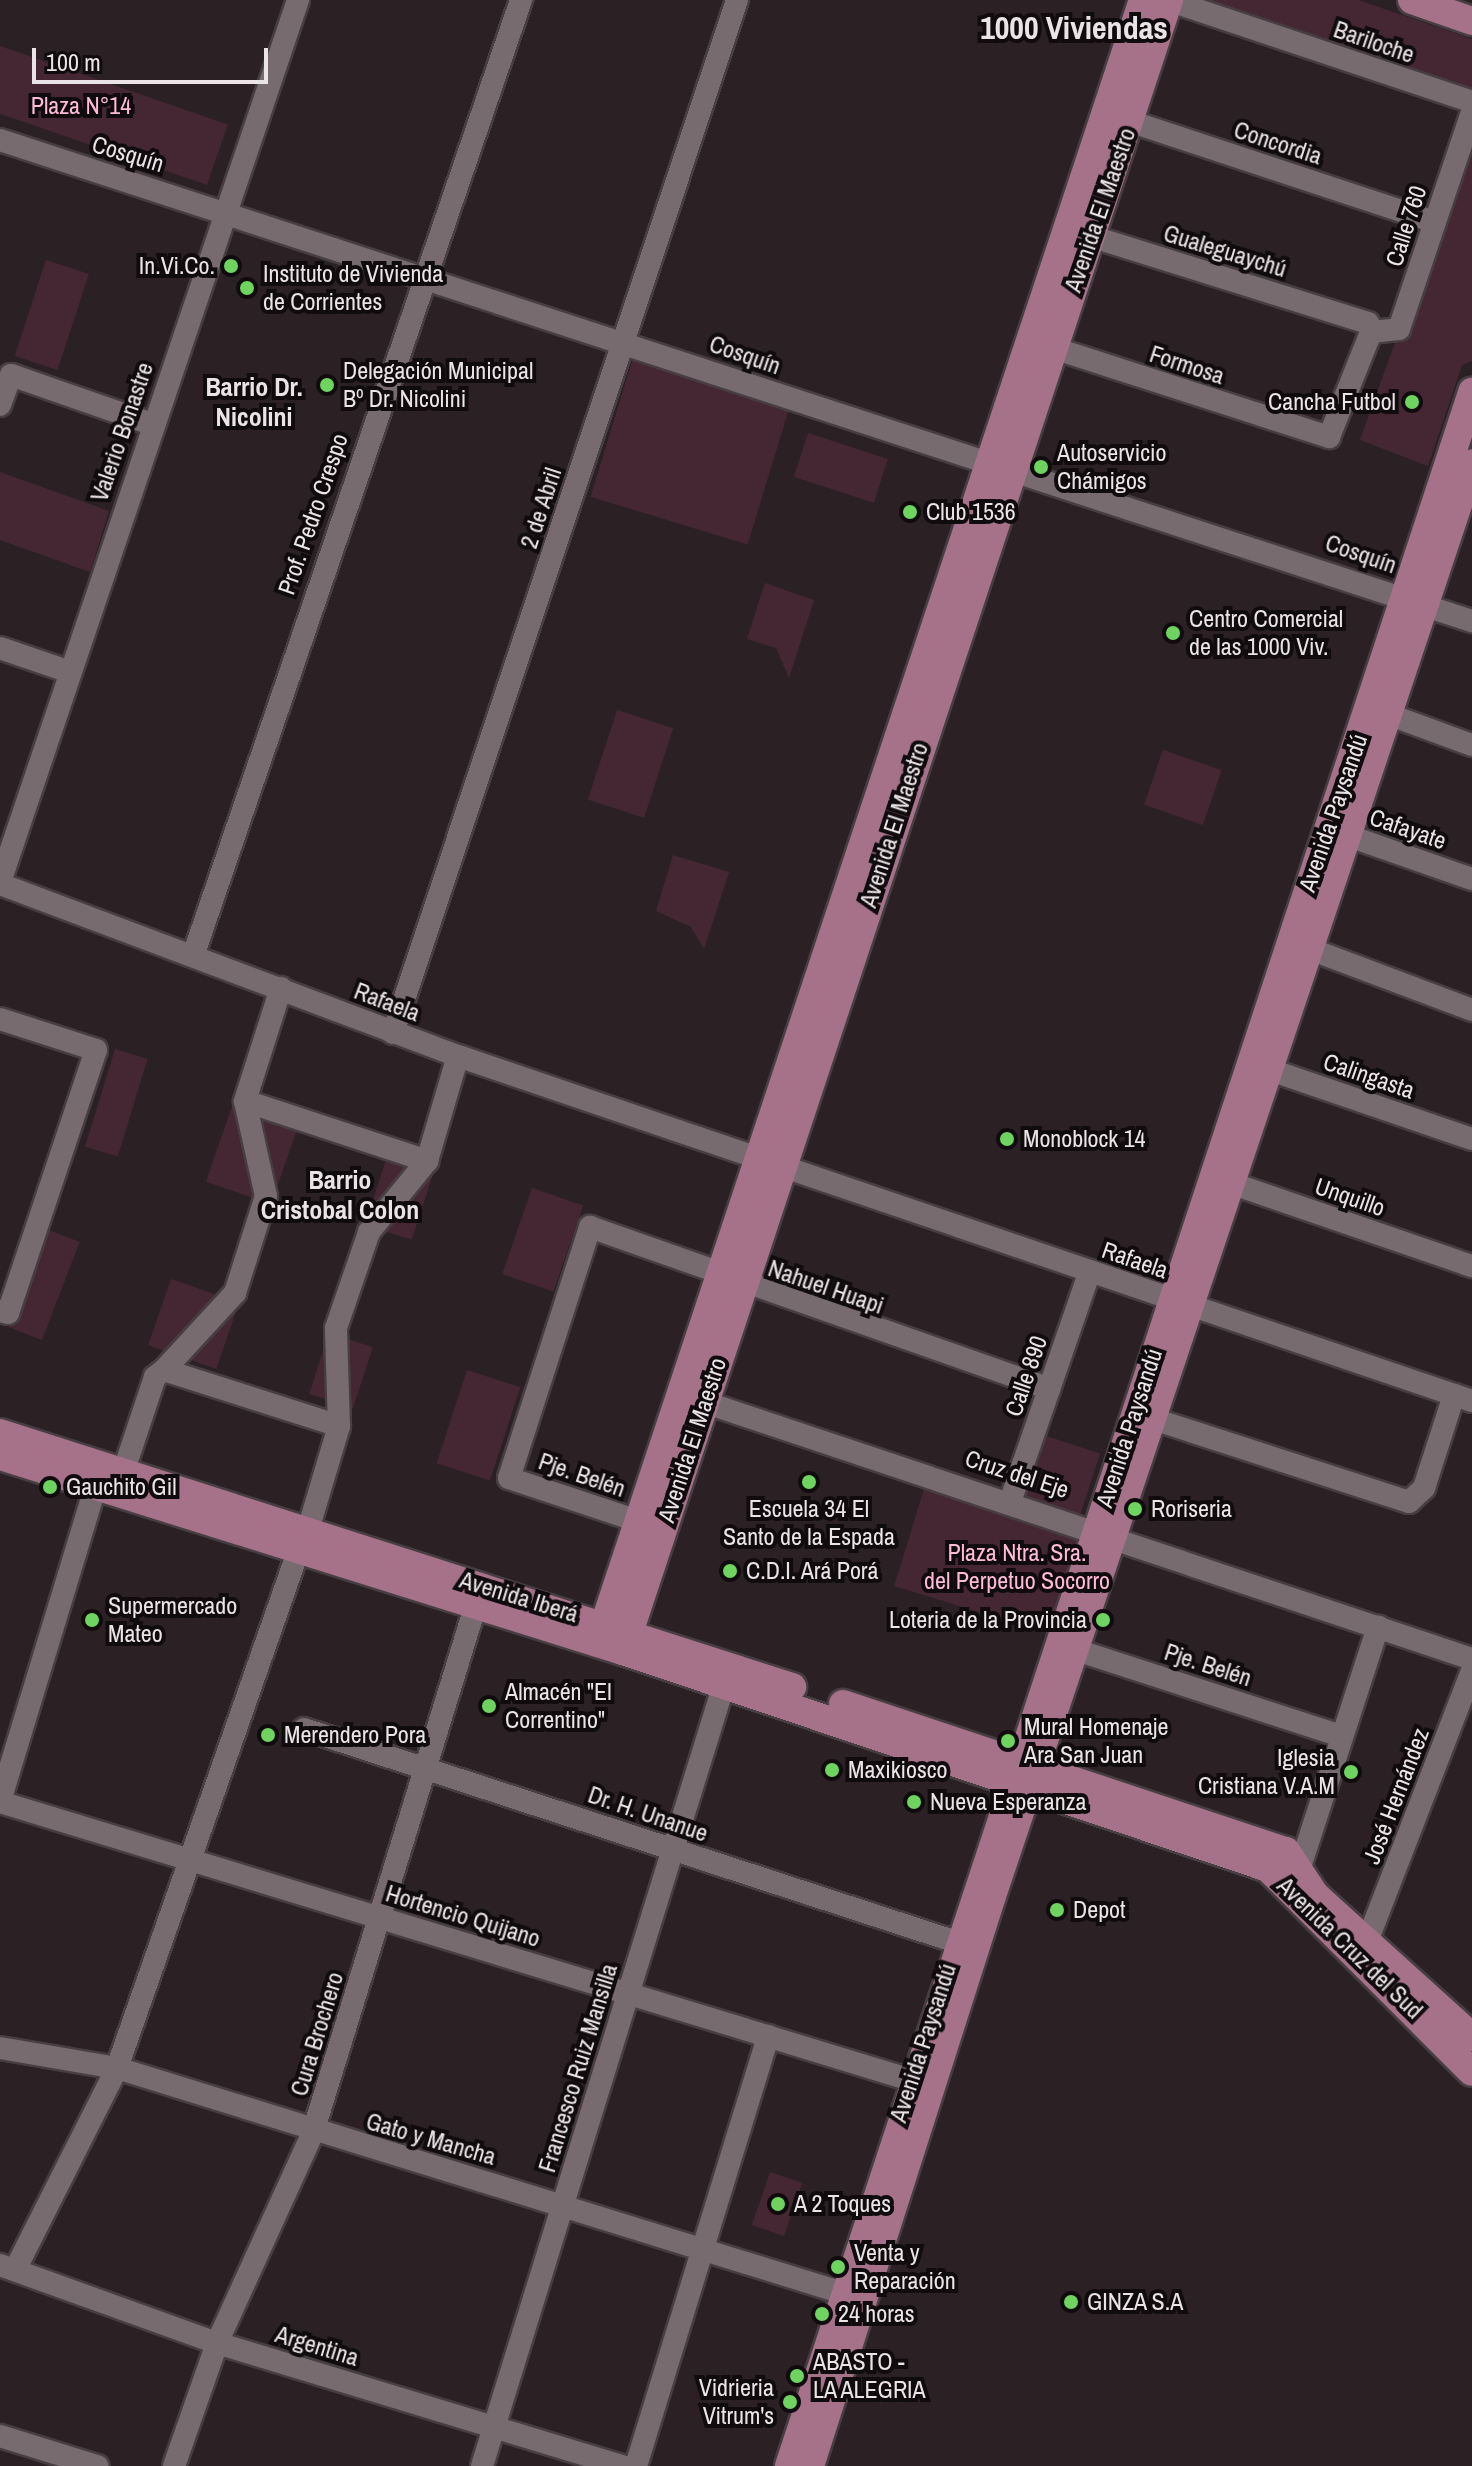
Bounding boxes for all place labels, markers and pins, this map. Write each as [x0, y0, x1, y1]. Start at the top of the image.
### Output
place label: In.Vi.Co. [139, 252, 215, 280]
marker: In.Vi.Co. [222, 257, 240, 275]
place label: Instituto de Vivienda de Corrientes [263, 260, 443, 316]
marker: Instituto de Vivienda de Corrientes [238, 279, 256, 297]
place label: Delegación Municipal Bº Dr. Nicolini [343, 357, 533, 413]
marker: Delegación Municipal Bº Dr. Nicolini [318, 376, 336, 394]
place label: Cancha Futbol [1268, 388, 1396, 416]
marker: Cancha Futbol [1403, 393, 1421, 411]
place label: Autoservicio Chámigos [1057, 439, 1166, 495]
marker: Autoservicio Chámigos [1032, 458, 1050, 476]
place label: Club 1536 [926, 498, 1016, 526]
marker: Club 1536 [901, 503, 919, 521]
place label: Centro Comercial de las 1000 Viv. [1189, 605, 1343, 661]
marker: Centro Comercial de las 1000 Viv. [1164, 624, 1182, 642]
place label: Monoblock 14 [1023, 1125, 1146, 1153]
marker: Monoblock 14 [998, 1130, 1016, 1148]
place label: Gauchito Gil [66, 1473, 176, 1501]
marker: Escuela 34 El Santo de la Espada [800, 1473, 818, 1491]
marker: Gauchito Gil [41, 1478, 59, 1496]
place label: Escuela 34 El Santo de la Espada [723, 1495, 895, 1551]
place label: Roriseria [1151, 1495, 1232, 1523]
marker: Roriseria [1126, 1500, 1144, 1518]
place label: C.D.I. Ará Porá [746, 1557, 879, 1585]
marker: C.D.I. Ará Porá [721, 1562, 739, 1580]
place label: Supermercado Mateo [108, 1592, 237, 1648]
place label: Loteria de la Provincia [889, 1606, 1087, 1634]
marker: Supermercado Mateo [83, 1611, 101, 1629]
marker: Loteria de la Provincia [1094, 1611, 1112, 1629]
place label: Almacén "El Correntino" [505, 1678, 612, 1734]
marker: Almacén "El Correntino" [480, 1697, 498, 1715]
place label: Mural Homenaje Ara San Juan [1024, 1713, 1168, 1769]
place label: Merendero Pora [284, 1721, 426, 1749]
marker: Merendero Pora [259, 1726, 277, 1744]
marker: Mural Homenaje Ara San Juan [999, 1732, 1017, 1750]
place label: Iglesia Cristiana V.A.M [1198, 1744, 1335, 1800]
place label: Maxikiosco [848, 1756, 948, 1784]
marker: Maxikiosco [823, 1761, 841, 1779]
marker: Iglesia Cristiana V.A.M [1342, 1763, 1360, 1781]
place label: Nueva Esperanza [930, 1788, 1086, 1816]
marker: Nueva Esperanza [905, 1793, 923, 1811]
place label: Depot [1073, 1896, 1126, 1924]
marker: Depot [1048, 1901, 1066, 1919]
place label: A 2 Toques [794, 2190, 892, 2218]
marker: A 2 Toques [769, 2195, 787, 2213]
place label: Venta y Reparación [854, 2239, 956, 2295]
marker: Venta y Reparación [829, 2258, 847, 2276]
place label: GINZA S.A [1087, 2288, 1184, 2316]
marker: GINZA S.A [1062, 2293, 1080, 2311]
place label: 24 horas [838, 2300, 915, 2328]
marker: 24 horas [813, 2305, 831, 2323]
place label: ABASTO - LA ALEGRIA [813, 2348, 928, 2404]
marker: ABASTO - LA ALEGRIA [788, 2367, 806, 2385]
place label: Vidrieria Vitrum's [699, 2374, 774, 2430]
marker: Vidrieria Vitrum's [781, 2393, 799, 2411]

